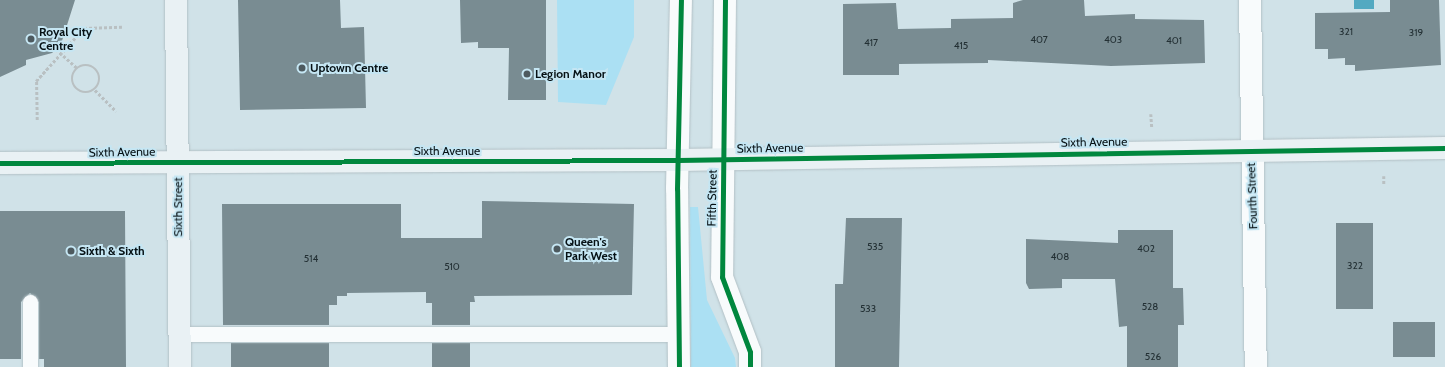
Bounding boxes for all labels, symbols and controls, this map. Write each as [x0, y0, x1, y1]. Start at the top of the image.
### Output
place label: Royal City Centre [39, 25, 92, 53]
house number: 321 [1339, 26, 1353, 38]
house number: 319 [1409, 27, 1423, 39]
marker: Royal City Centre [26, 34, 36, 44]
house number: 407 [1030, 34, 1048, 46]
house number: 403 [1104, 34, 1122, 46]
house number: 401 [1166, 35, 1182, 47]
house number: 417 [864, 37, 878, 49]
house number: 415 [954, 40, 968, 52]
place label: Uptown Centre [310, 61, 388, 75]
marker: Uptown Centre [297, 63, 307, 73]
place label: Legion Manor [535, 67, 606, 81]
marker: Legion Manor [522, 69, 532, 79]
street label: Sixth Avenue [1061, 134, 1127, 150]
street label: Sixth Avenue [737, 140, 803, 156]
street label: Sixth Avenue [89, 144, 155, 160]
street label: Sixth Avenue [414, 144, 480, 158]
street label: Fourth Street [1244, 163, 1260, 229]
street label: Fifth Street [704, 169, 720, 227]
street label: Sixth Street [171, 177, 185, 237]
place label: Queen's Park West [565, 235, 617, 263]
house number: 535 [867, 241, 883, 253]
house number: 402 [1137, 243, 1155, 255]
place label: Sixth & Sixth [79, 244, 145, 258]
marker: Queen's Park West [552, 244, 562, 254]
marker: Sixth & Sixth [66, 246, 76, 256]
house number: 408 [1051, 251, 1069, 263]
house number: 514 [304, 253, 318, 265]
house number: 322 [1347, 260, 1363, 272]
house number: 510 [444, 261, 460, 273]
house number: 528 [1142, 301, 1158, 313]
house number: 533 [860, 303, 876, 315]
house number: 526 [1145, 351, 1161, 363]

